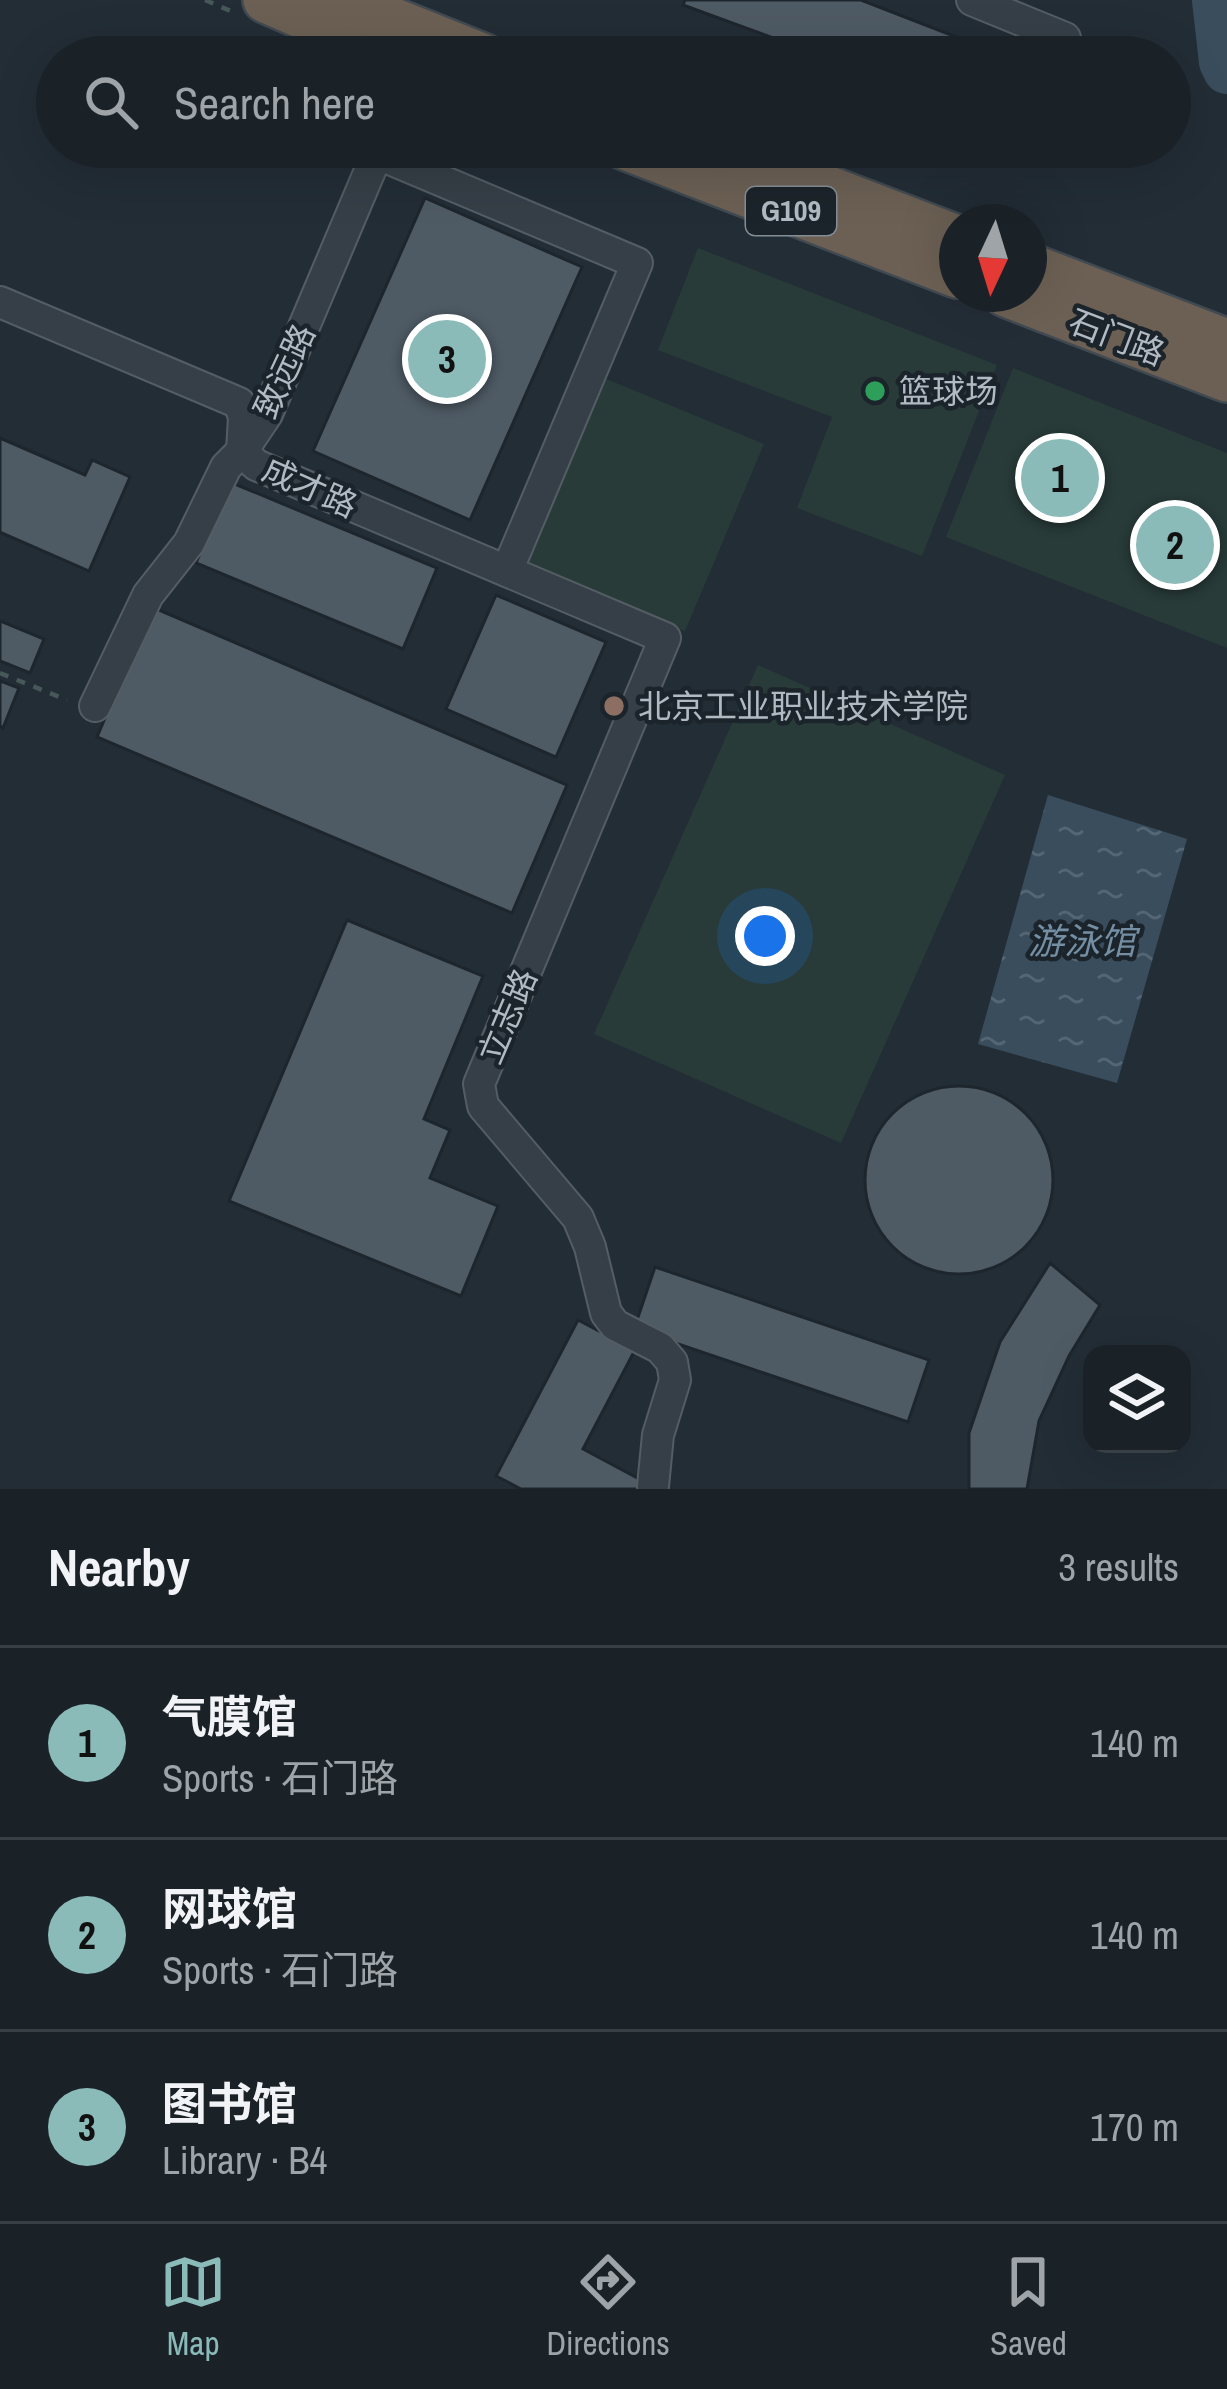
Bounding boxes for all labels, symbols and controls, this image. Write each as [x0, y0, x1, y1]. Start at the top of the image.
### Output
search box [36, 36, 1191, 168]
icon: search [78, 69, 144, 135]
text: Search here [174, 72, 375, 133]
road number: G109 [746, 187, 836, 235]
north arrow [939, 204, 1047, 312]
street label: 石门路 [1063, 299, 1171, 375]
pin: 3 [408, 314, 486, 404]
street label: 致远路 [243, 317, 325, 425]
place label: 篮球场 [899, 369, 998, 413]
marker: 篮球场 [862, 378, 888, 404]
pin: 1 [1021, 433, 1099, 523]
street label: 成才路 [256, 447, 364, 527]
pin: 2 [1136, 500, 1214, 590]
place label: 北京工业职业技术学院 [638, 684, 968, 728]
marker: 北京工业职业技术学院 [601, 693, 627, 719]
your location [735, 906, 795, 966]
water label: 游泳馆 [1028, 917, 1141, 965]
street label: 立志路 [467, 962, 547, 1070]
map controls [1083, 1345, 1191, 1453]
button: layers [1083, 1345, 1191, 1453]
text: Nearby [48, 1533, 190, 1602]
text: 3 results [1058, 1541, 1179, 1593]
text: 气膜馆 [162, 1686, 297, 1747]
text: 1 [78, 1717, 96, 1769]
text: 140 m [1090, 1717, 1179, 1769]
text: Sports · 石门路 [162, 1752, 398, 1804]
text: 网球馆 [162, 1878, 297, 1939]
text: 2 [78, 1909, 96, 1961]
text: 140 m [1090, 1909, 1179, 1961]
text: Sports · 石门路 [162, 1944, 398, 1996]
text: 图书馆 [162, 2073, 297, 2134]
text: 3 [78, 2101, 96, 2153]
text: 170 m [1090, 2101, 1179, 2153]
text: Library · B4 [162, 2134, 327, 2186]
tab: Map [160, 2249, 226, 2365]
tab: Directions [546, 2249, 670, 2365]
tab: Saved [990, 2249, 1067, 2365]

